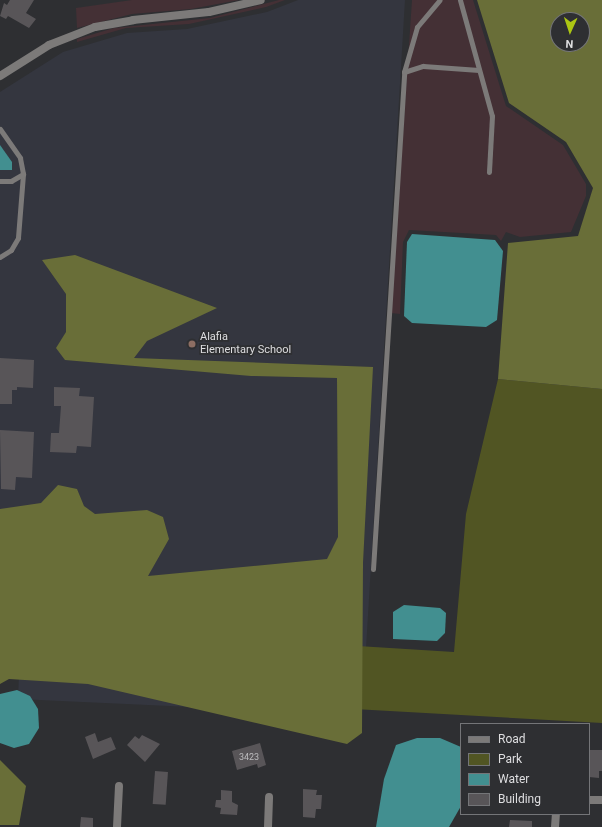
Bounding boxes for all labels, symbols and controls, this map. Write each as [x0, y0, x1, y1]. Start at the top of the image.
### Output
north arrow [550, 12, 590, 52]
text: N [565, 37, 574, 50]
place label: Alafia Elementary School [200, 331, 291, 357]
marker: Alafia Elementary School [187, 339, 197, 349]
legend [460, 723, 590, 815]
text: Road [498, 732, 526, 746]
house number: 3423 [239, 752, 259, 762]
text: Park [498, 752, 522, 766]
text: Water [498, 772, 529, 786]
text: Building [498, 792, 541, 806]

